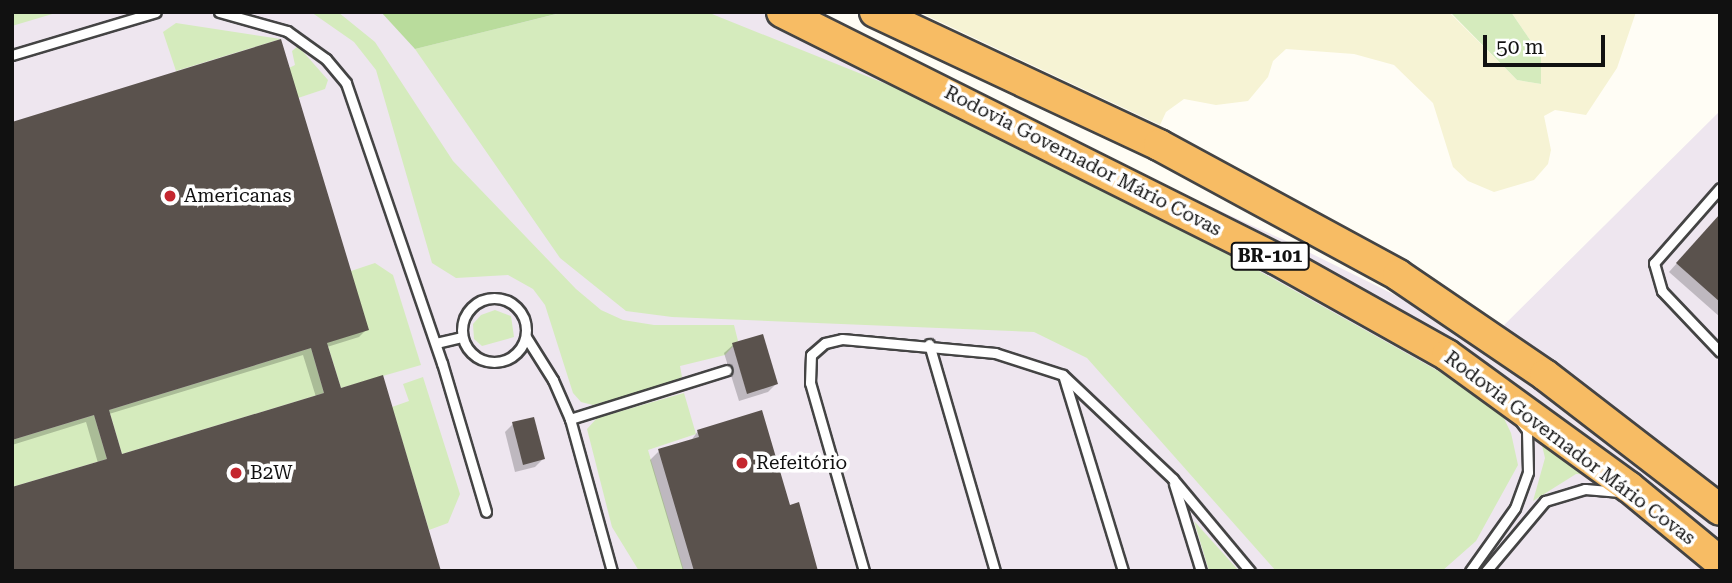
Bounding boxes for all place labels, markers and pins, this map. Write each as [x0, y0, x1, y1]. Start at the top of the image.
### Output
place label: Americanas [184, 185, 291, 207]
marker: Americanas [162, 188, 178, 204]
place label: Refeitório [756, 452, 847, 474]
marker: Refeitório [734, 455, 750, 471]
place label: B2W [250, 462, 293, 484]
marker: B2W [228, 465, 244, 481]

